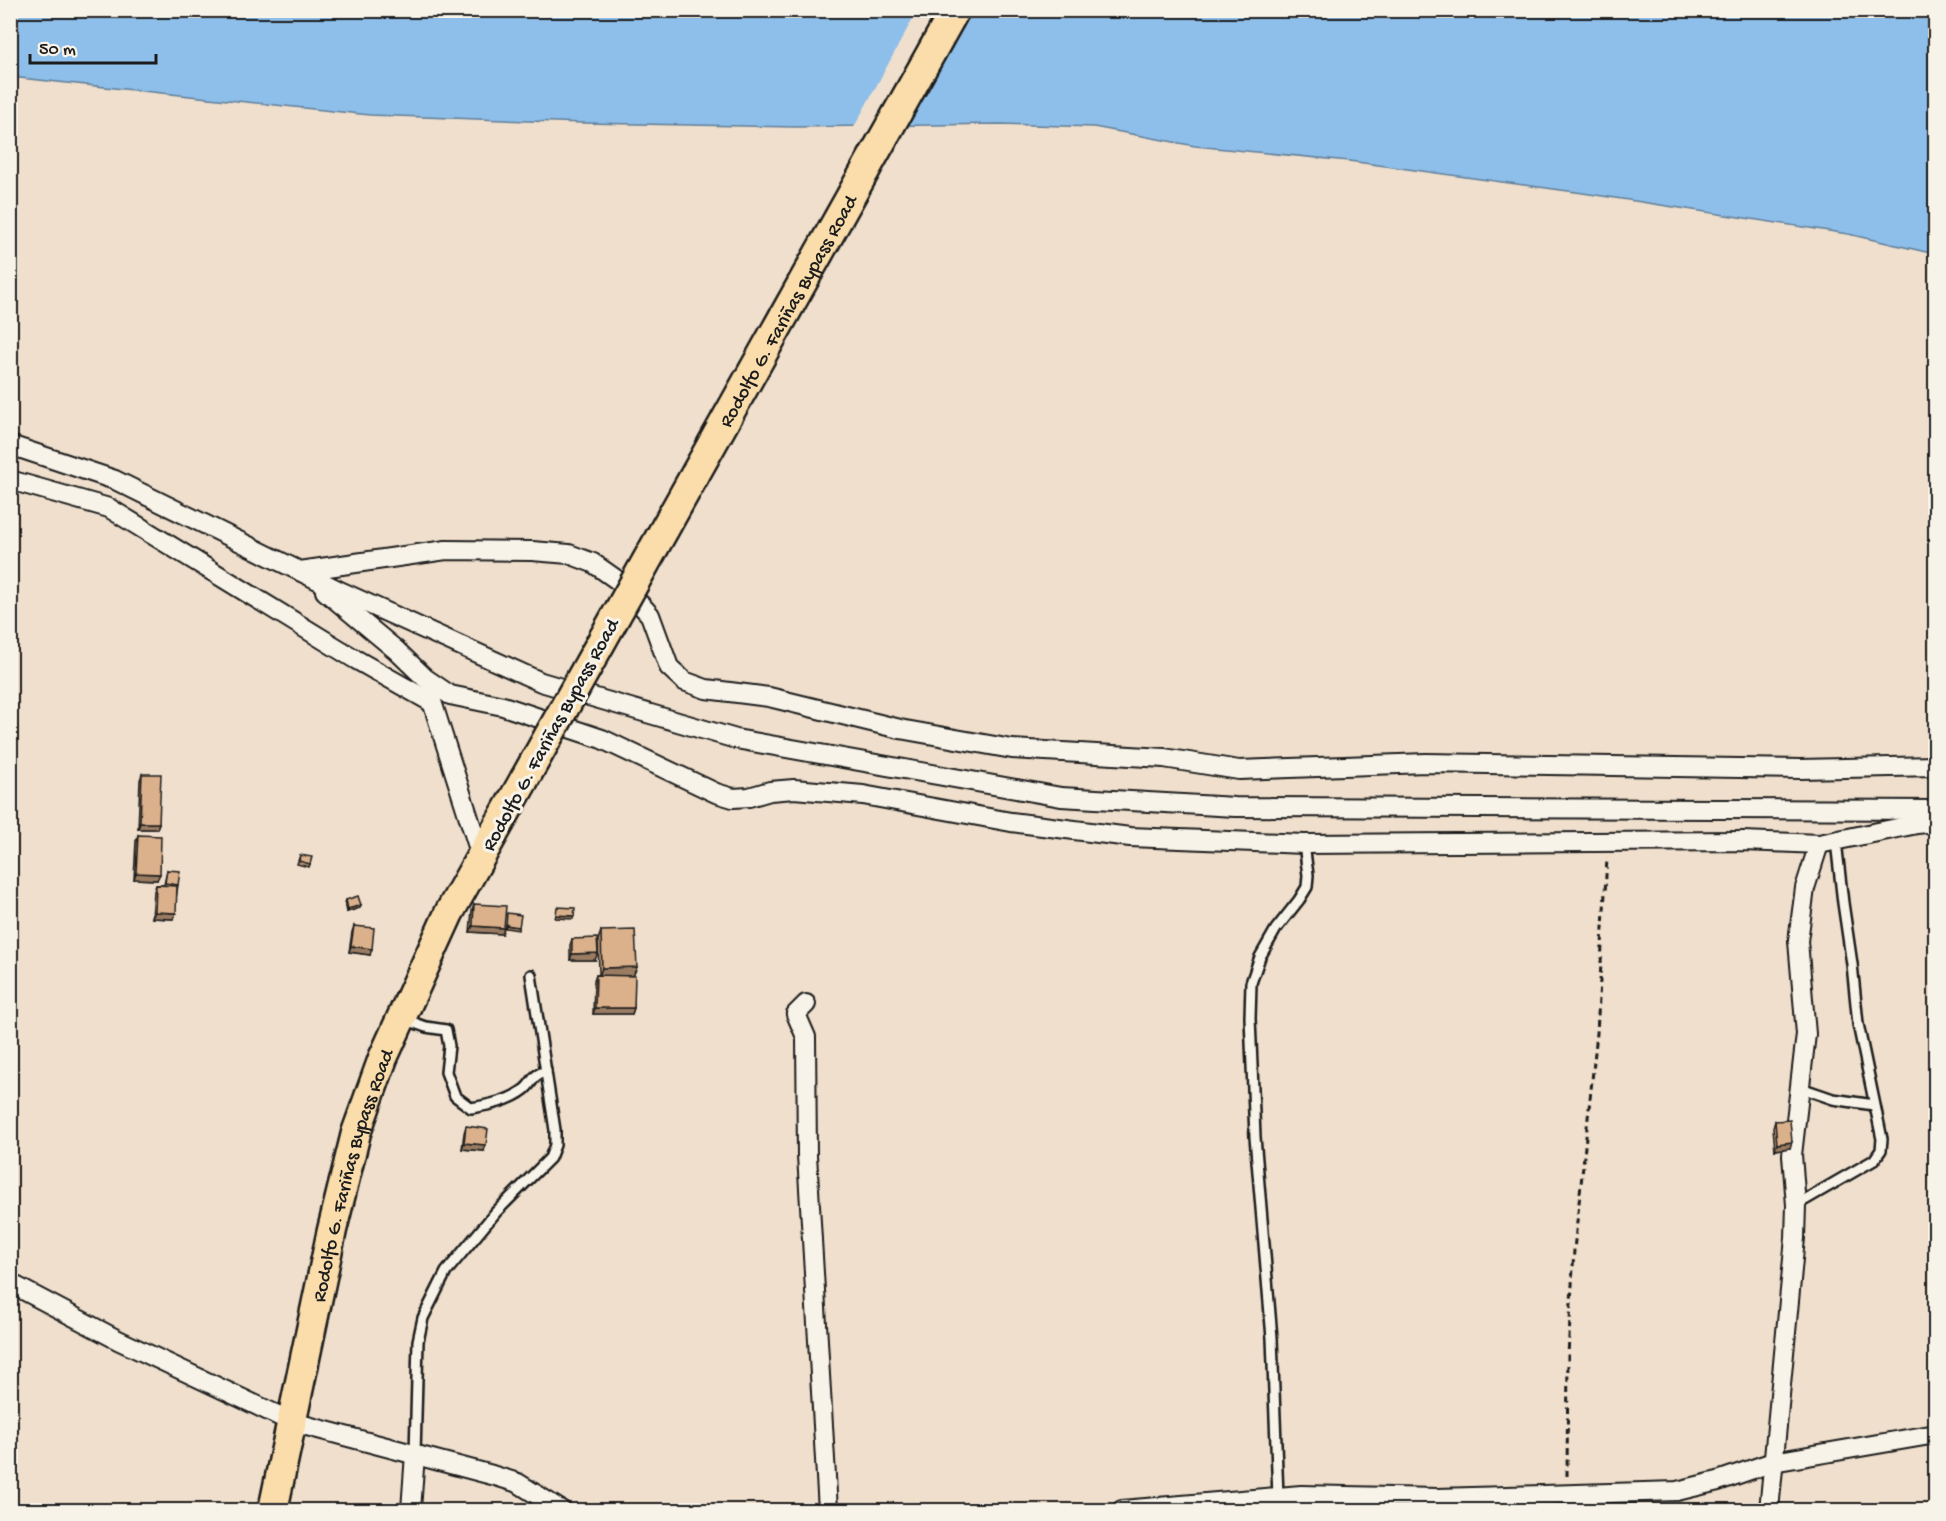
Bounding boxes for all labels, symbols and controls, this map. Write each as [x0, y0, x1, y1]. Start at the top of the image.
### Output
scale bar [30, 27, 156, 65]
text: 50 m [39, 40, 76, 61]
street label: Rodolfo G. Fariñas Bypass Road [716, 190, 865, 432]
street label: Rodolfo G. Fariñas Bypass Road [479, 614, 627, 856]
street label: Rodolfo G. Fariñas Bypass Road [309, 1044, 401, 1305]

